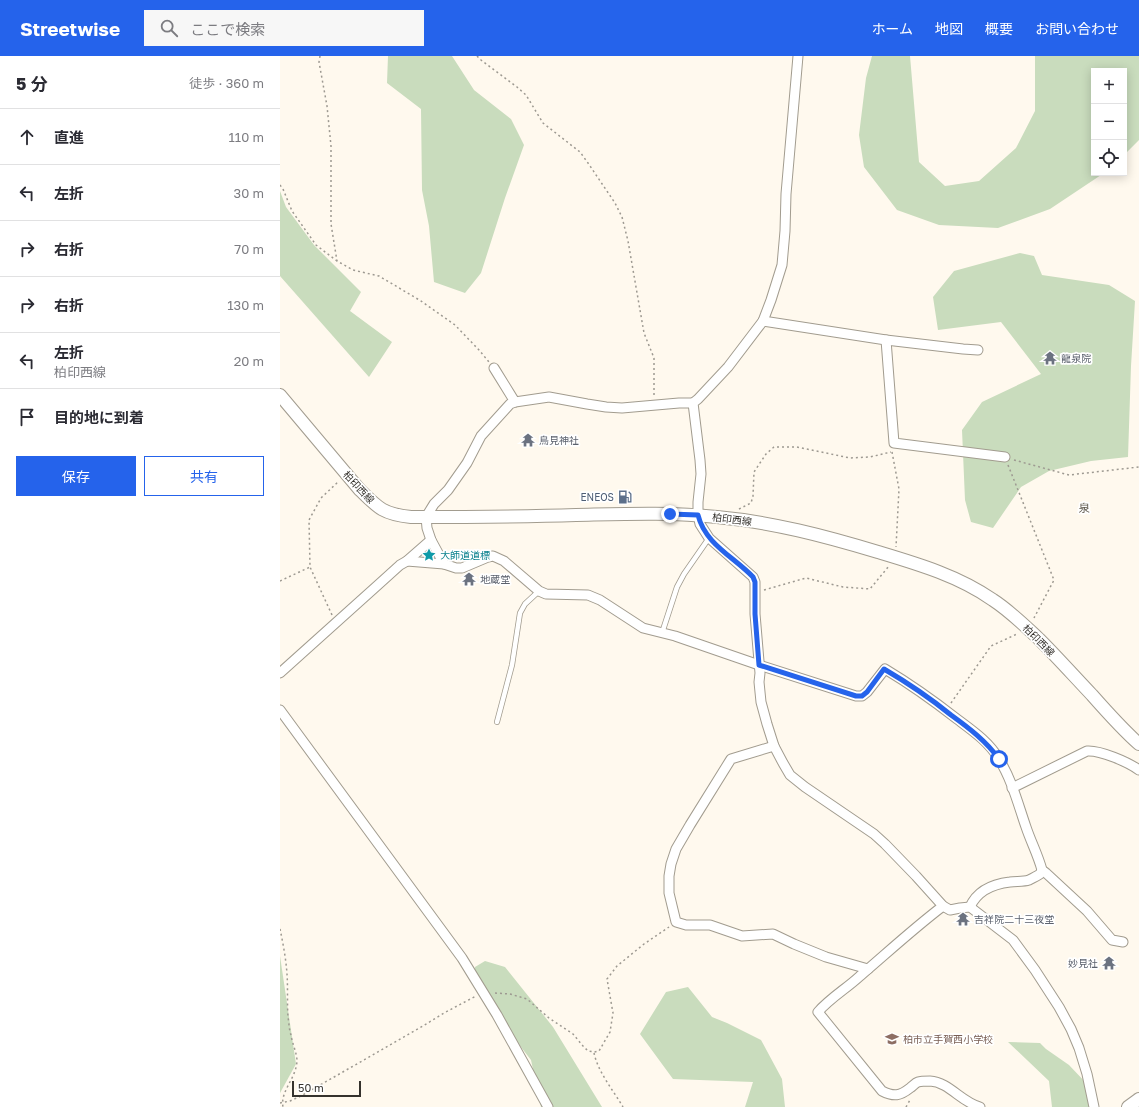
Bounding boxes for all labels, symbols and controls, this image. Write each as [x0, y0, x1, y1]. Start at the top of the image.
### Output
search box [144, 10, 424, 46]
text: Streetwise [20, 17, 120, 40]
icon: search [158, 17, 180, 39]
text: ここで検索 [190, 20, 265, 38]
text: ホーム [871, 20, 913, 37]
text: 地図 [935, 20, 963, 37]
text: 概要 [985, 20, 1013, 37]
text: お問い合わせ [1035, 20, 1119, 37]
map controls [1091, 68, 1127, 176]
button: + [1091, 68, 1127, 104]
text: 5 分 [16, 73, 48, 94]
text: 徒歩 · 360 m [189, 75, 264, 91]
button: − [1091, 104, 1127, 140]
icon: ahead [16, 126, 38, 148]
text: 直進 [54, 128, 84, 146]
text: 110 m [229, 129, 264, 145]
button: locate [1091, 140, 1127, 176]
icon: left [16, 182, 38, 204]
text: 左折 [54, 184, 84, 202]
text: 30 m [234, 185, 264, 201]
icon: right [16, 238, 38, 260]
text: 右折 [54, 240, 84, 258]
text: 70 m [234, 241, 264, 257]
icon: right [16, 294, 38, 316]
text: 右折 [54, 296, 84, 314]
text: 130 m [227, 297, 264, 313]
text: 左折 [54, 343, 84, 361]
icon: left [16, 350, 38, 372]
temple icon: 龍泉院 [1042, 350, 1058, 366]
place label: 龍泉院 [1061, 352, 1091, 364]
text: 20 m [234, 353, 264, 369]
text: 柏印西線 [54, 364, 106, 380]
icon: arrive [16, 406, 38, 428]
text: 目的地に到着 [54, 408, 144, 426]
temple icon: 鳥見神社 [520, 432, 536, 448]
place label: 鳥見神社 [539, 434, 579, 446]
button: 保存 [16, 456, 136, 496]
button: 共有 [144, 456, 264, 496]
street label: 柏印西線 [341, 468, 377, 506]
fuel station icon: ENEOS [617, 489, 633, 505]
place label: ENEOS [580, 491, 614, 503]
district label: 泉 [1079, 501, 1091, 514]
route end [661, 505, 679, 523]
street label: 柏印西線 [711, 511, 753, 527]
place icon: 大師道道標 [421, 547, 437, 563]
place label: 大師道道標 [440, 549, 490, 561]
temple icon: 地蔵堂 [461, 571, 477, 587]
place label: 地蔵堂 [480, 573, 510, 585]
street label: 柏印西線 [1021, 622, 1057, 658]
route start [990, 750, 1008, 768]
temple icon: 吉祥院二十三夜堂 [955, 911, 971, 927]
place label: 吉祥院二十三夜堂 [974, 913, 1054, 925]
temple icon: 妙見社 [1101, 955, 1117, 971]
place label: 妙見社 [1068, 957, 1098, 969]
school or university icon: 柏市立手賀西小学校 [884, 1031, 900, 1047]
place label: 柏市立手賀西小学校 [903, 1033, 993, 1045]
scale bar [292, 1079, 361, 1098]
text: 50 m [298, 1081, 324, 1094]

